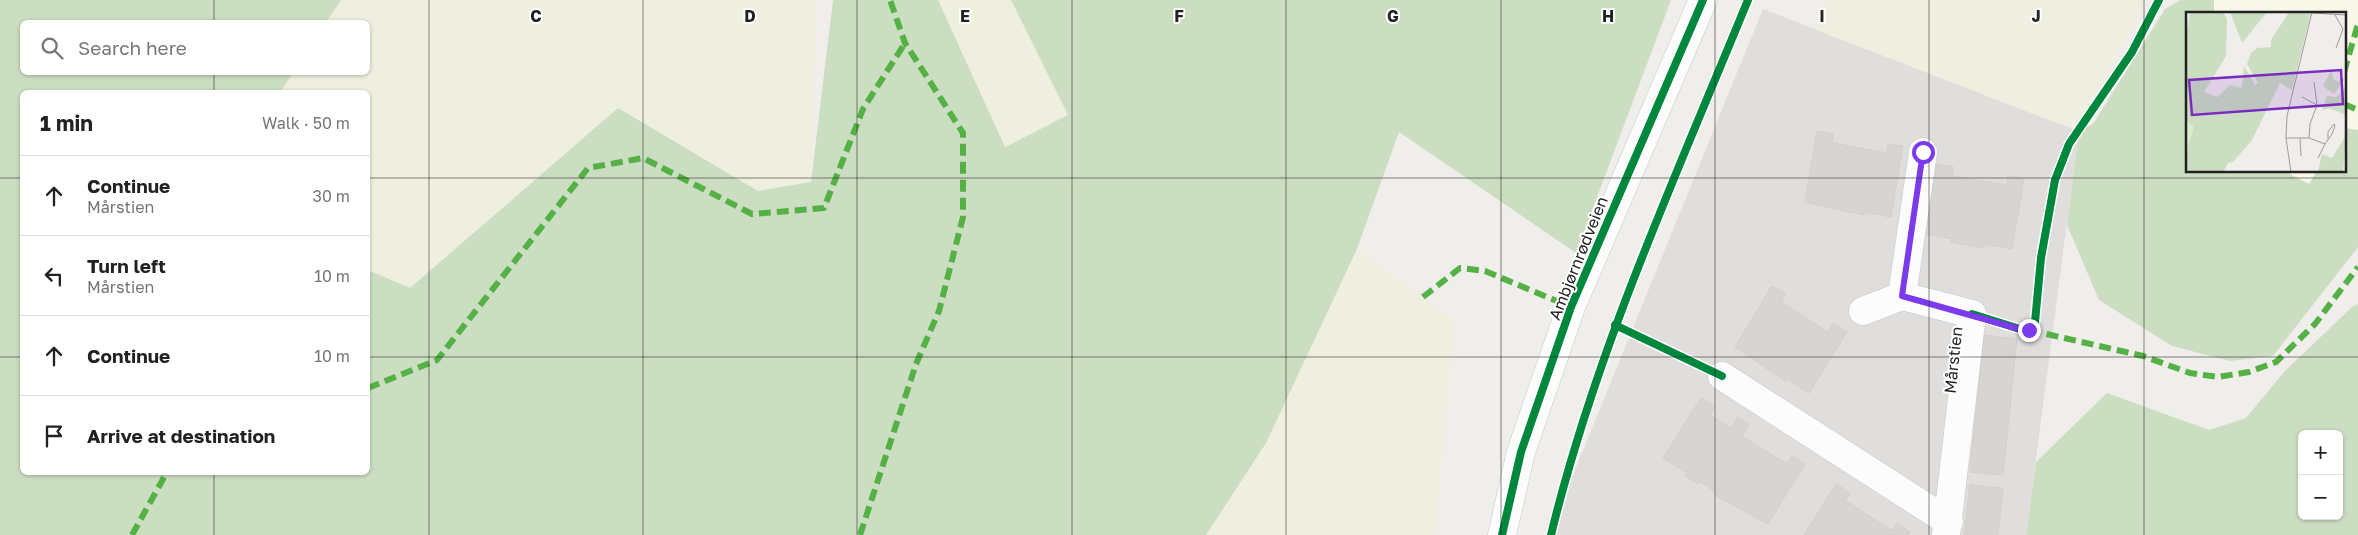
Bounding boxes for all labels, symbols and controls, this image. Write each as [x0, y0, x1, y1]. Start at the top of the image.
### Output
text: C [530, 6, 542, 26]
text: D [744, 6, 756, 26]
text: E [960, 6, 970, 26]
text: F [1174, 6, 1184, 26]
text: G [1387, 6, 1399, 26]
text: H [1602, 6, 1614, 26]
text: I [1819, 6, 1825, 26]
text: J [2031, 6, 2041, 26]
inset map [2186, 12, 2346, 172]
search box [20, 20, 370, 75]
icon: search [38, 34, 66, 62]
text: Search here [78, 36, 187, 59]
text: 1 min [40, 110, 93, 136]
text: Walk · 50 m [262, 113, 350, 133]
route start [1912, 141, 1935, 164]
text: Continue [87, 174, 170, 197]
icon: ahead [40, 182, 68, 210]
text: 30 m [313, 186, 350, 206]
street label: Ambjørnrødveien [1544, 193, 1612, 323]
text: Mårstien [87, 197, 154, 217]
text: Turn left [87, 254, 166, 277]
icon: left [40, 262, 68, 290]
text: 10 m [314, 266, 350, 286]
text: Mårstien [87, 277, 154, 297]
route end [2018, 319, 2041, 342]
street label: Mårstien [1940, 325, 1966, 395]
icon: ahead [40, 342, 68, 370]
text: Continue [87, 344, 170, 367]
text: 10 m [314, 346, 350, 366]
icon: arrive [40, 422, 68, 450]
text: Arrive at destination [87, 424, 275, 447]
map controls [2298, 430, 2343, 520]
button: + [2298, 430, 2343, 475]
button: − [2298, 475, 2343, 520]

